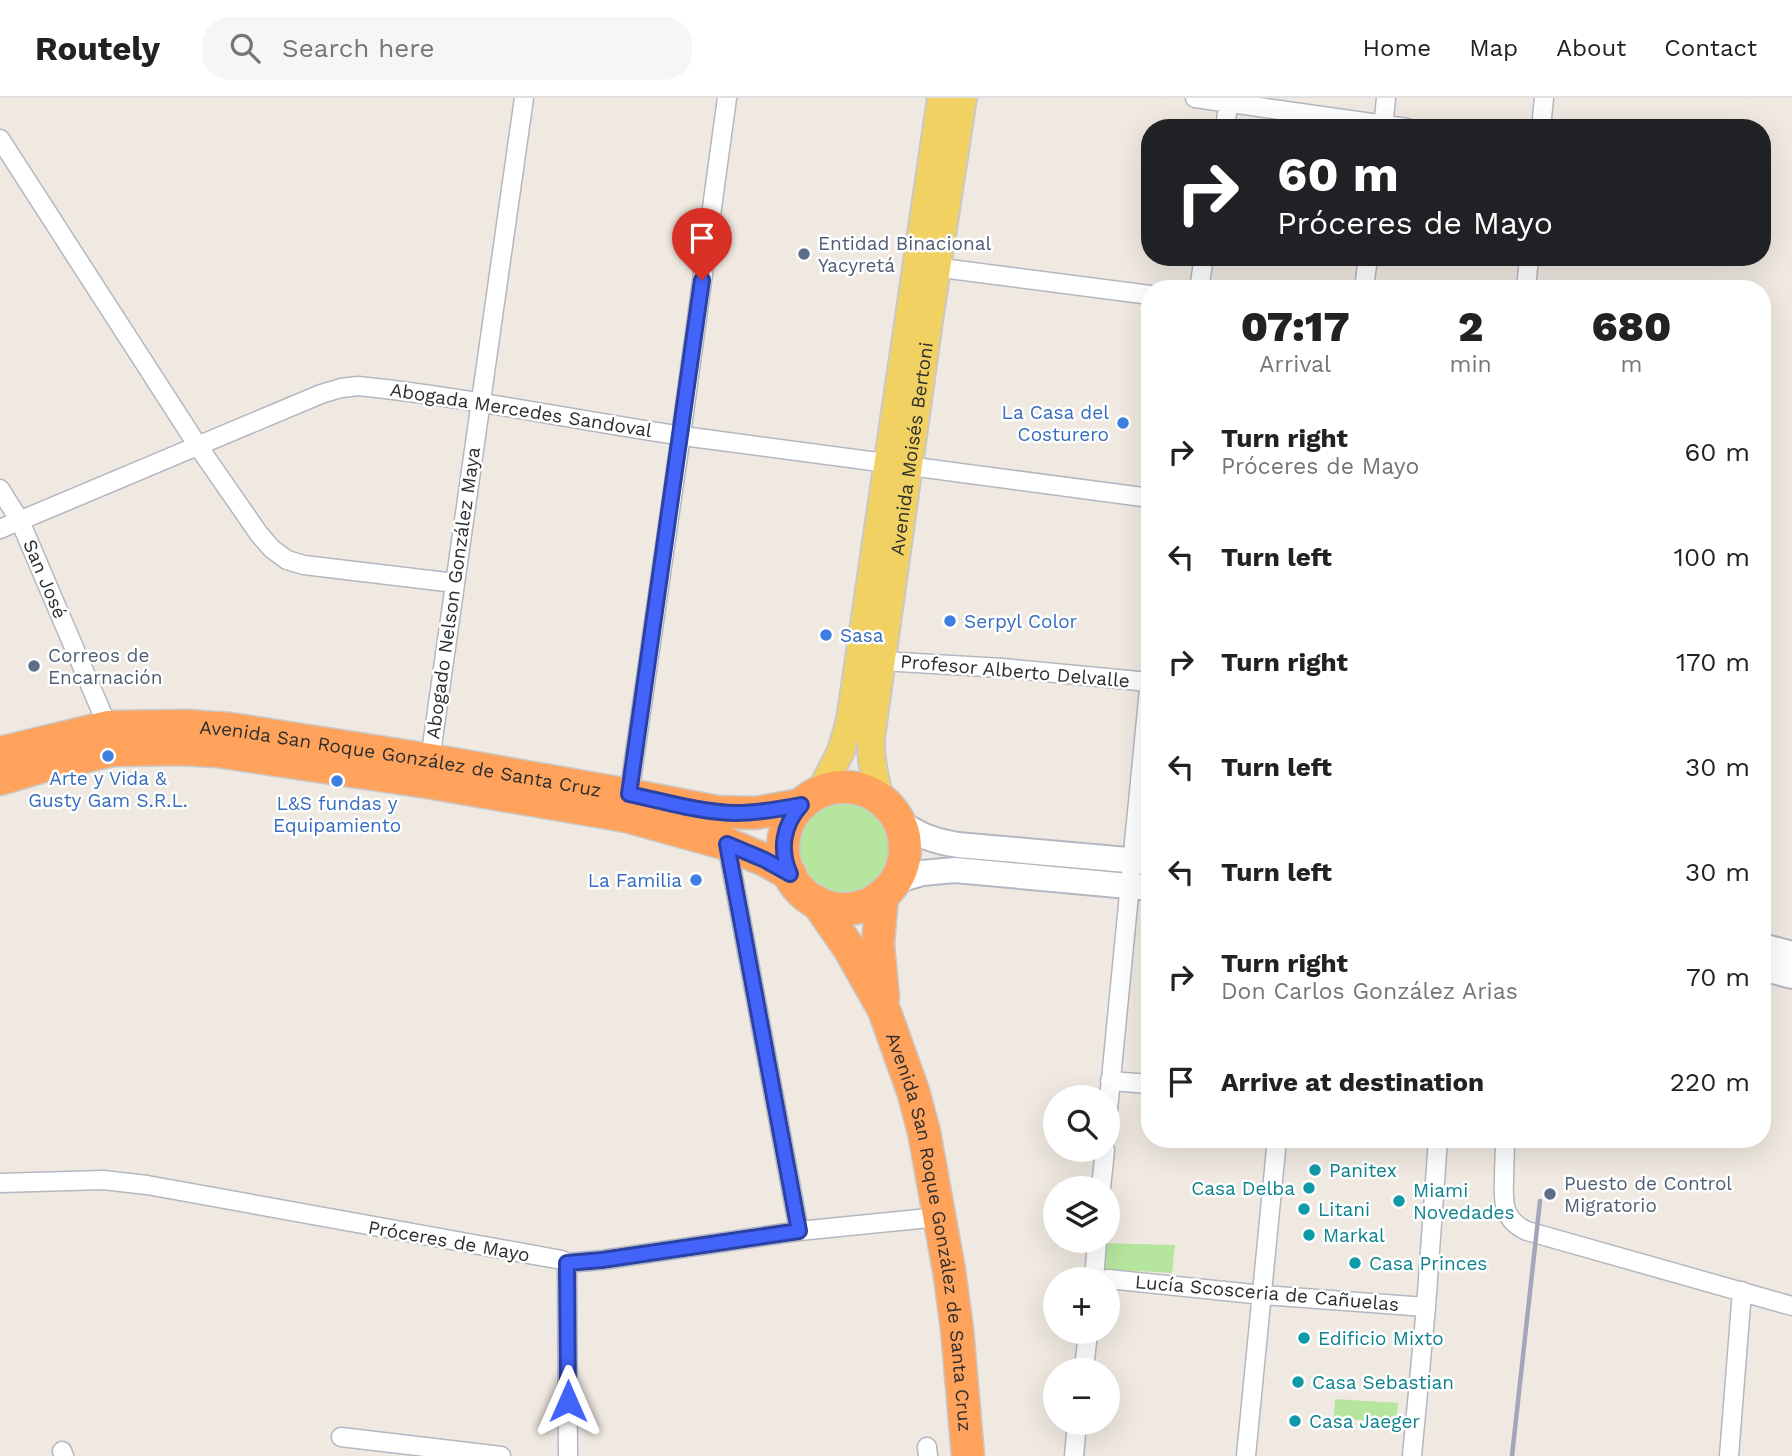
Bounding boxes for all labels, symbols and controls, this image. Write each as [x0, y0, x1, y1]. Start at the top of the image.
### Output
search box [202, 17, 692, 80]
text: Routely [35, 29, 160, 68]
icon: search [226, 29, 264, 67]
text: Search here [282, 33, 434, 63]
text: Home [1363, 34, 1431, 62]
text: Map [1469, 34, 1518, 62]
text: About [1556, 34, 1626, 62]
text: Contact [1664, 34, 1757, 62]
text: 60 m [1277, 145, 1399, 203]
icon: right [1162, 147, 1253, 238]
text: Próceres de Mayo [1277, 204, 1553, 242]
pin [672, 208, 732, 280]
icon: arrive [683, 219, 721, 257]
place label: Entidad Binacional Yacyretá [818, 232, 991, 277]
marker: Entidad Binacional Yacyretá [796, 246, 812, 262]
text: 07:17 [1241, 302, 1350, 351]
text: 2 [1458, 302, 1483, 351]
text: 680 [1591, 302, 1671, 351]
street label: Avenida Moisés Bertoni [885, 341, 937, 557]
text: Arrival [1259, 351, 1331, 378]
text: min [1449, 351, 1492, 378]
text: m [1620, 351, 1642, 378]
street label: Abogada Mercedes Sandoval [388, 378, 654, 442]
place label: La Casa del Costurero [1002, 401, 1109, 446]
marker: La Casa del Costurero [1115, 415, 1131, 431]
text: Turn right [1221, 423, 1348, 453]
icon: right [1162, 433, 1200, 471]
text: 60 m [1684, 437, 1750, 467]
street label: Abogado Nelson González Maya [421, 445, 485, 740]
text: Próceres de Mayo [1221, 453, 1419, 480]
street label: San José [18, 536, 72, 622]
icon: left [1162, 538, 1200, 576]
text: Turn left [1221, 542, 1332, 572]
text: 100 m [1674, 542, 1750, 572]
place label: Serpyl Color [964, 610, 1078, 633]
marker: Serpyl Color [942, 613, 958, 629]
place label: Sasa [840, 624, 884, 647]
marker: Sasa [818, 627, 834, 643]
icon: right [1162, 643, 1200, 681]
place label: Correos de Encarnación [48, 644, 162, 689]
text: Turn right [1221, 647, 1348, 677]
text: 170 m [1676, 647, 1750, 677]
street label: Profesor Alberto Delvalle [899, 650, 1131, 692]
marker: Correos de Encarnación [26, 658, 42, 674]
street label: Avenida San Roque González de Santa Cruz [199, 715, 603, 801]
marker: Arte y Vida & Gusty Gam S.R.L. [100, 748, 116, 764]
icon: left [1162, 748, 1200, 786]
text: Turn left [1221, 752, 1332, 782]
text: 30 m [1685, 752, 1750, 782]
place label: Arte y Vida & Gusty Gam S.R.L. [28, 767, 188, 812]
marker: L&S fundas y Equipamiento [329, 773, 345, 789]
place label: L&S fundas y Equipamiento [273, 792, 401, 837]
icon: left [1162, 853, 1200, 891]
text: Turn left [1221, 857, 1332, 887]
text: 30 m [1685, 857, 1750, 887]
place label: La Familia [588, 869, 682, 892]
marker: La Familia [688, 872, 704, 888]
text: Turn right [1221, 948, 1348, 978]
icon: right [1162, 958, 1200, 996]
text: 70 m [1686, 962, 1750, 992]
text: Don Carlos González Arias [1221, 978, 1518, 1005]
street label: Avenida San Roque González de Santa Cruz [881, 1029, 977, 1432]
icon: arrive [1162, 1063, 1200, 1101]
text: Arrive at destination [1221, 1067, 1484, 1097]
text: 220 m [1670, 1067, 1750, 1097]
map controls [1043, 1085, 1120, 1435]
button: search [1043, 1085, 1120, 1162]
place label: Panitex [1329, 1159, 1397, 1182]
marker: Panitex [1307, 1162, 1323, 1178]
place label: Puesto de Control Migratorio [1564, 1172, 1732, 1217]
button: layers [1043, 1176, 1120, 1253]
place label: Casa Delba [1191, 1177, 1295, 1200]
place label: Miami Novedades [1413, 1179, 1515, 1224]
marker: Casa Delba [1301, 1180, 1317, 1196]
marker: Puesto de Control Migratorio [1542, 1186, 1558, 1202]
marker: Miami Novedades [1391, 1193, 1407, 1209]
place label: Litani [1318, 1198, 1370, 1221]
marker: Litani [1296, 1201, 1312, 1217]
street label: Próceres de Mayo [366, 1215, 532, 1267]
place label: Markal [1323, 1224, 1385, 1247]
marker: Markal [1301, 1227, 1317, 1243]
place label: Casa Princes [1369, 1252, 1487, 1275]
marker: Casa Princes [1347, 1255, 1363, 1271]
button: + [1043, 1267, 1120, 1344]
street label: Lucía Scosceria de Cañuelas [1134, 1270, 1400, 1316]
place label: Edificio Mixto [1318, 1327, 1444, 1350]
marker: Edificio Mixto [1296, 1330, 1312, 1346]
button: − [1043, 1358, 1120, 1435]
position arrow [531, 1364, 605, 1438]
place label: Casa Sebastian [1312, 1371, 1454, 1394]
marker: Casa Sebastian [1290, 1374, 1306, 1390]
place label: Casa Jaeger [1309, 1410, 1420, 1433]
marker: Casa Jaeger [1287, 1413, 1303, 1429]

